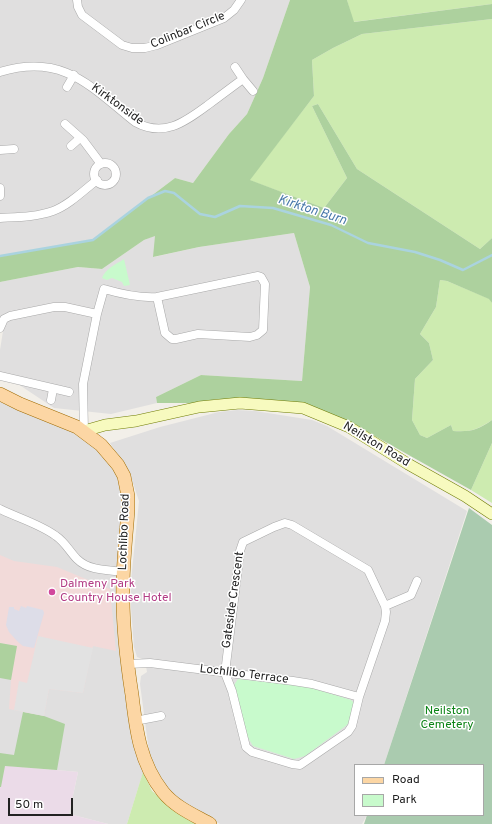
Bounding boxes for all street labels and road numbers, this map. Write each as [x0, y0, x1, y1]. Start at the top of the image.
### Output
street label: Colinbar Circle [149, 10, 227, 52]
street label: Kirktonside [88, 81, 146, 129]
street label: Neilston Road [340, 419, 412, 471]
street label: Lochlibo Road [116, 493, 134, 571]
street label: Gateside Crescent [220, 551, 248, 649]
street label: Lochlibo Terrace [199, 662, 289, 688]

